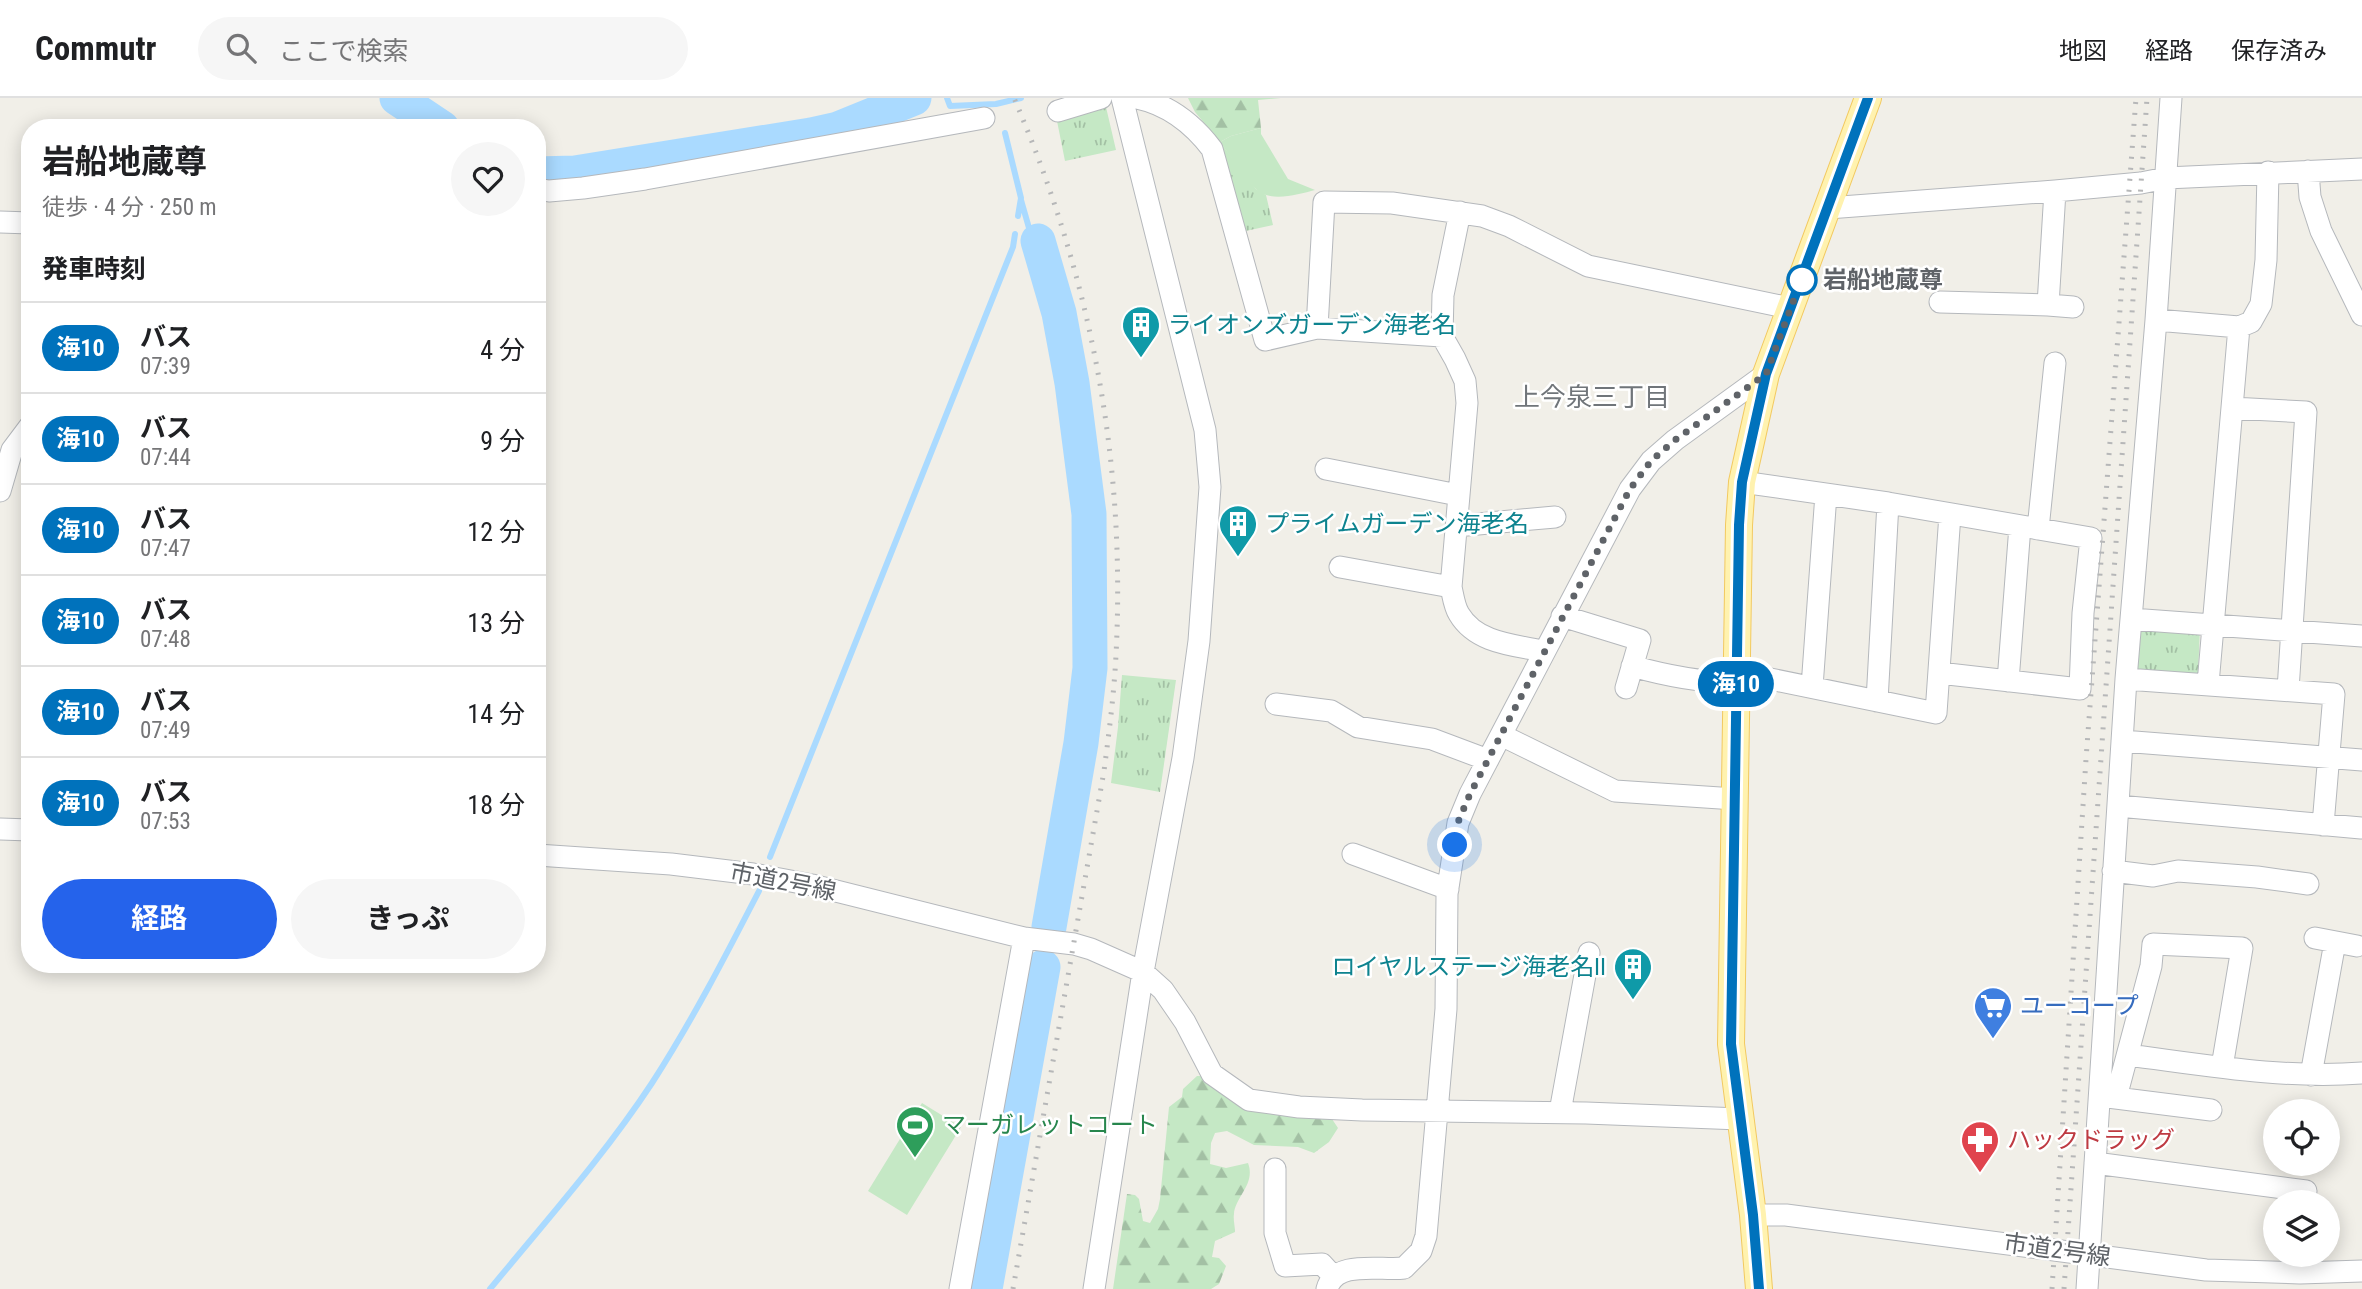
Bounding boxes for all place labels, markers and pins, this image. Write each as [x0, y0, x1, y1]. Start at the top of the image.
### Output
marker: 岩船地蔵尊 [1787, 265, 1817, 295]
place label: 岩船地蔵尊 [1823, 266, 1943, 294]
building icon: ライオンズガーデン海老名 [1120, 304, 1162, 359]
place label: ライオンズガーデン海老名 [1168, 311, 1456, 339]
building icon: プライムガーデン海老名 [1217, 503, 1259, 558]
place label: プライムガーデン海老名 [1265, 510, 1529, 538]
building icon: ロイヤルステージ海老名II [1612, 946, 1654, 1001]
place label: ロイヤルステージ海老名II [1331, 953, 1606, 981]
supermarket icon: ユーコープ [1972, 985, 2014, 1040]
place label: ユーコープ [2020, 992, 2139, 1020]
sports icon: マーガレットコート [894, 1104, 936, 1159]
place label: マーガレットコート [942, 1111, 1158, 1139]
pharmacy icon: ハックドラッグ [1959, 1119, 2001, 1174]
place label: ハックドラッグ [2007, 1126, 2175, 1154]

